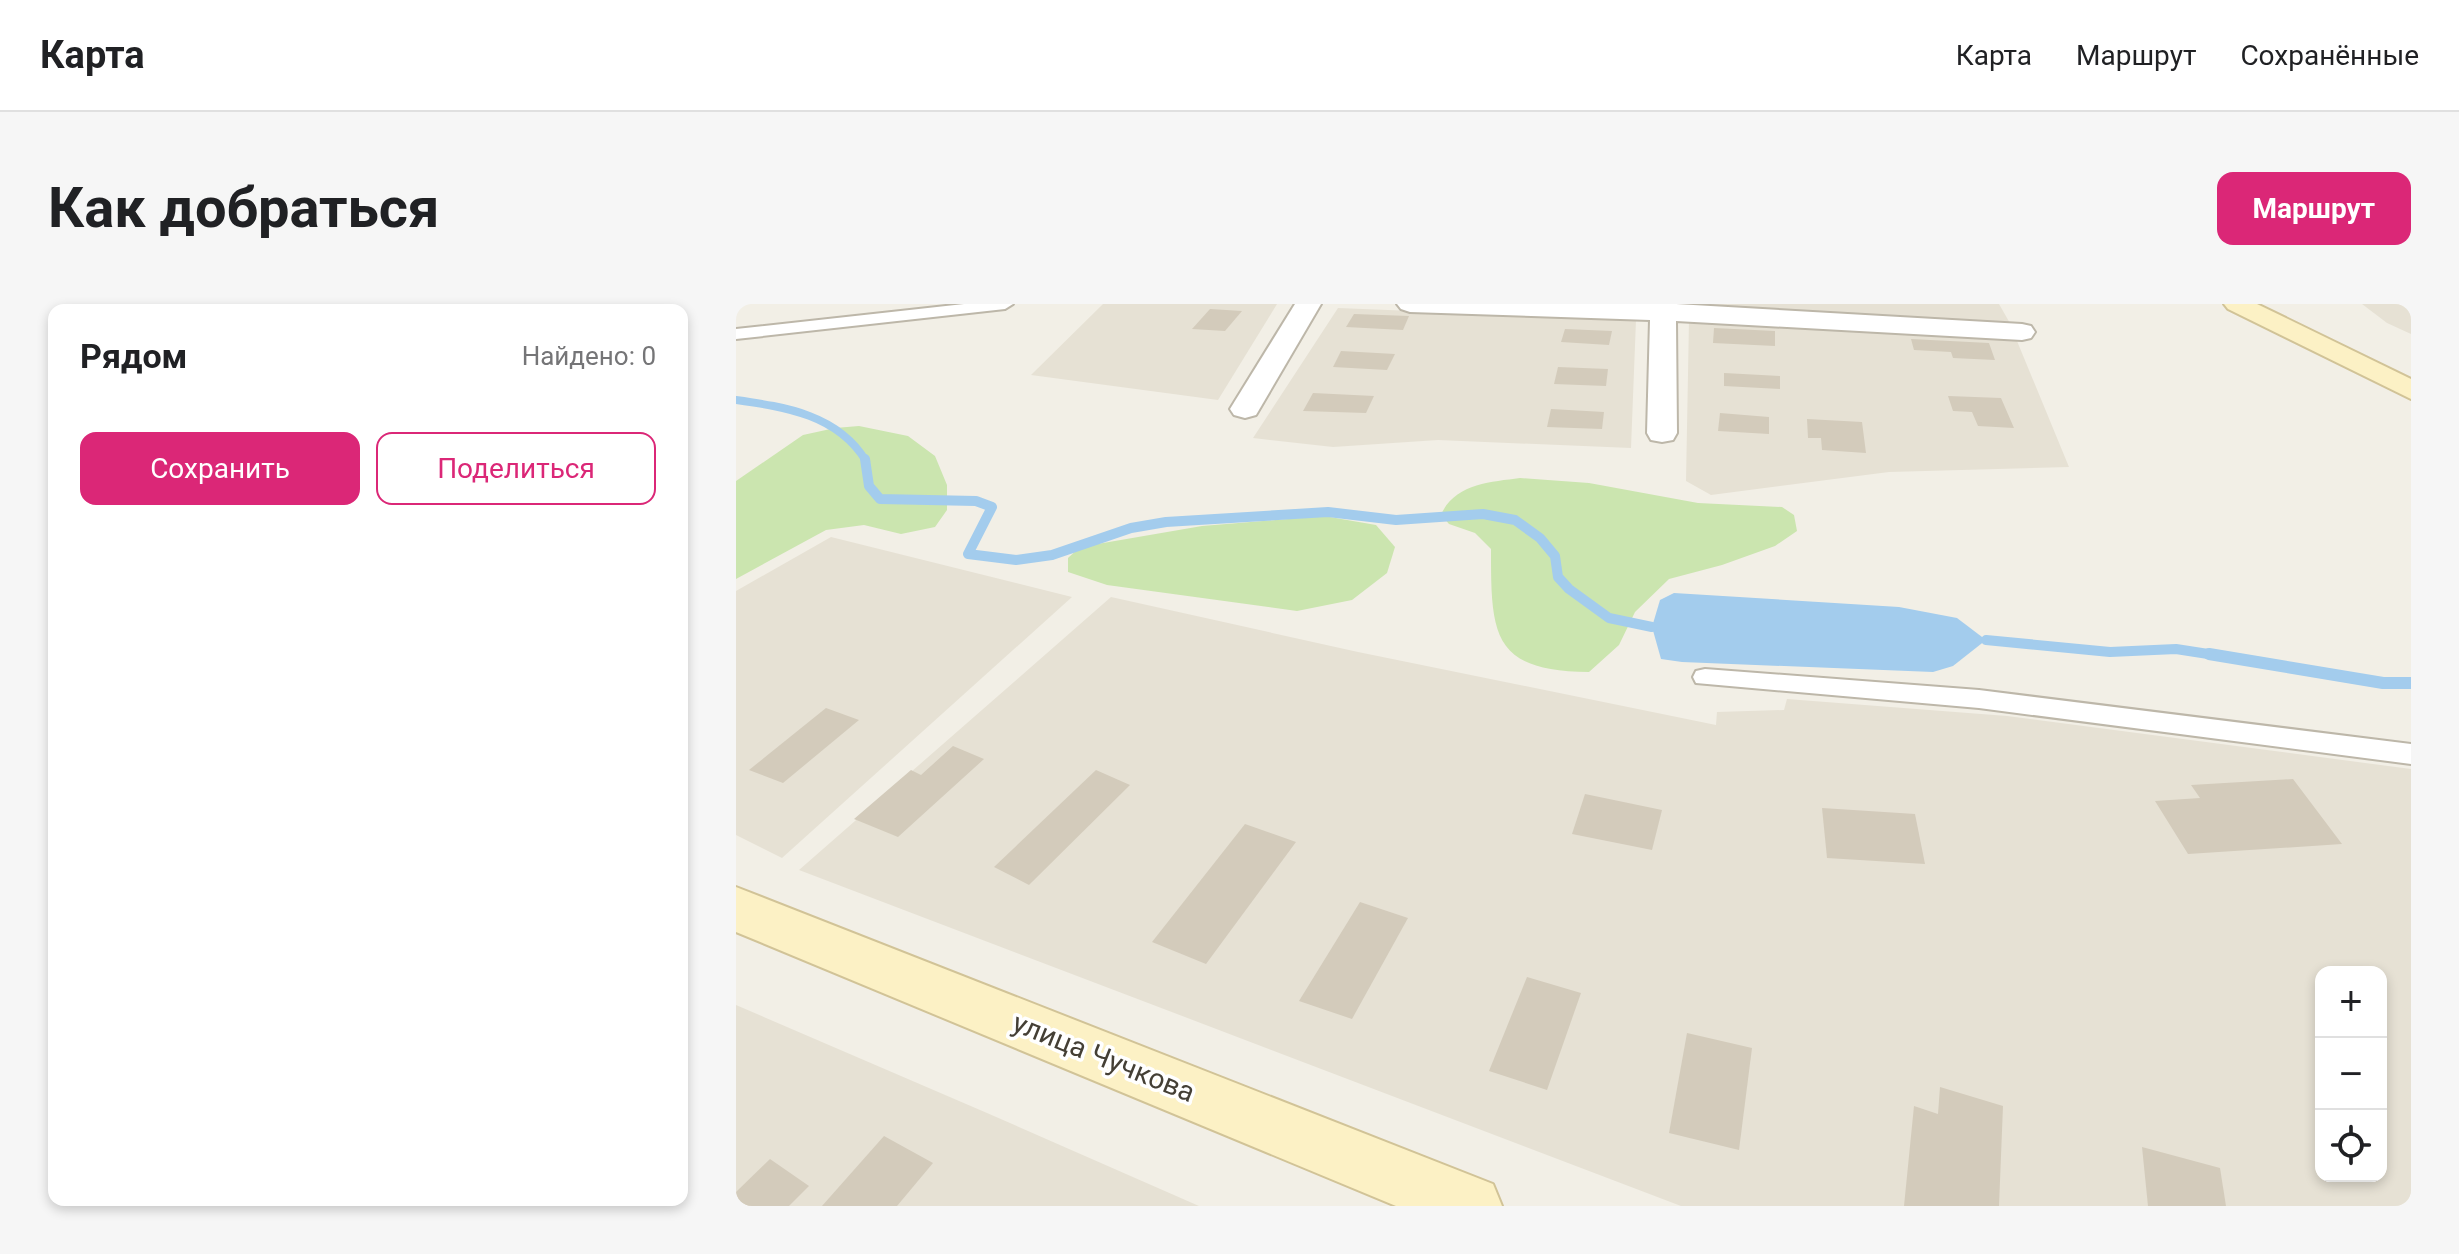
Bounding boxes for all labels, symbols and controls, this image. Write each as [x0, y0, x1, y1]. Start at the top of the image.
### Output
text: Карта [40, 33, 145, 77]
text: Карта [1956, 39, 2032, 72]
text: Маршрут [2076, 39, 2196, 72]
text: Сохранённые [2240, 39, 2419, 72]
button: Маршрут [2217, 172, 2411, 245]
text: Как добраться [48, 175, 439, 241]
text: Рядом [80, 336, 187, 376]
text: Найдено: 0 [522, 341, 656, 371]
button: Сохранить [80, 432, 360, 505]
button: Поделиться [376, 432, 656, 505]
map controls [2315, 966, 2387, 1182]
button: + [2315, 966, 2387, 1038]
street label: улица Чучкова [1008, 1006, 1200, 1109]
button: − [2315, 1038, 2387, 1110]
button: locate [2315, 1110, 2387, 1182]

